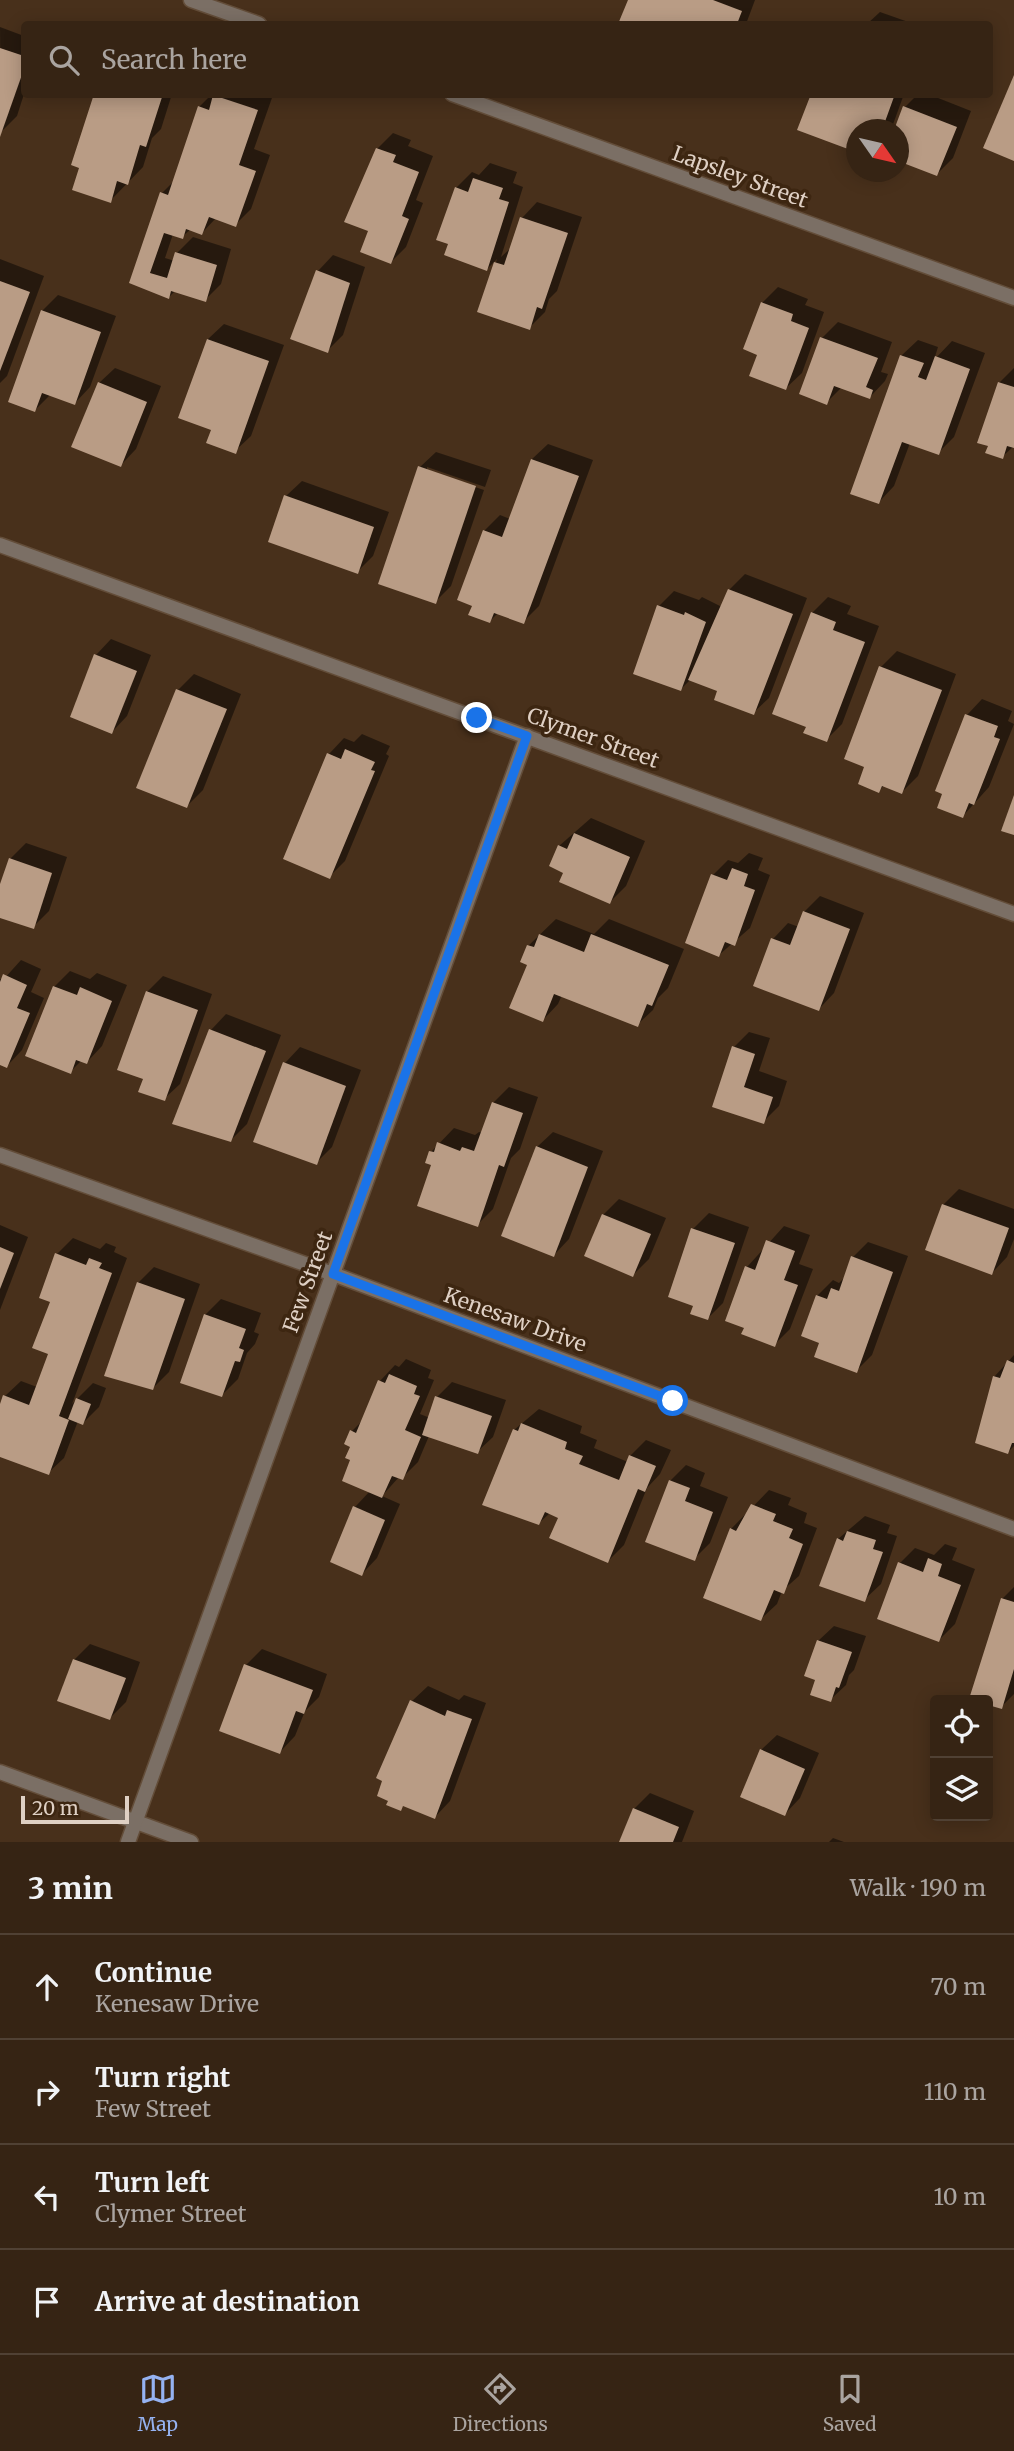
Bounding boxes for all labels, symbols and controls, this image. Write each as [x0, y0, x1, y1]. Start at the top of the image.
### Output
search box [21, 21, 993, 98]
icon: search [45, 41, 83, 79]
text: Search here [101, 43, 247, 76]
north arrow [846, 119, 909, 182]
street label: Lapsley Street [669, 139, 812, 214]
street label: Clymer Street [524, 701, 663, 774]
route end [461, 702, 492, 733]
street label: Few Street [277, 1227, 338, 1336]
street label: Kenesaw Drive [440, 1281, 590, 1358]
route start [657, 1385, 688, 1416]
map controls [930, 1695, 993, 1821]
button: locate [930, 1695, 993, 1758]
button: layers [930, 1758, 993, 1821]
scale bar [21, 1793, 130, 1825]
text: 20 m [32, 1796, 79, 1820]
text: 3 min [28, 1869, 113, 1907]
text: Walk · 190 m [850, 1873, 986, 1902]
text: Continue [95, 1956, 212, 1989]
icon: ahead [28, 1968, 66, 2006]
text: 70 m [930, 1972, 986, 2001]
text: Kenesaw Drive [95, 1989, 259, 2018]
text: Turn right [95, 2061, 230, 2094]
icon: right [28, 2073, 66, 2111]
text: 110 m [924, 2077, 986, 2106]
text: Few Street [95, 2094, 211, 2123]
text: Turn left [95, 2166, 209, 2199]
icon: left [28, 2178, 66, 2216]
text: 10 m [933, 2182, 986, 2211]
text: Clymer Street [95, 2199, 247, 2228]
icon: arrive [28, 2283, 66, 2321]
text: Arrive at destination [95, 2285, 360, 2318]
tab: Map [137, 2370, 178, 2436]
tab: Directions [453, 2370, 548, 2436]
tab: Saved [823, 2370, 877, 2436]

